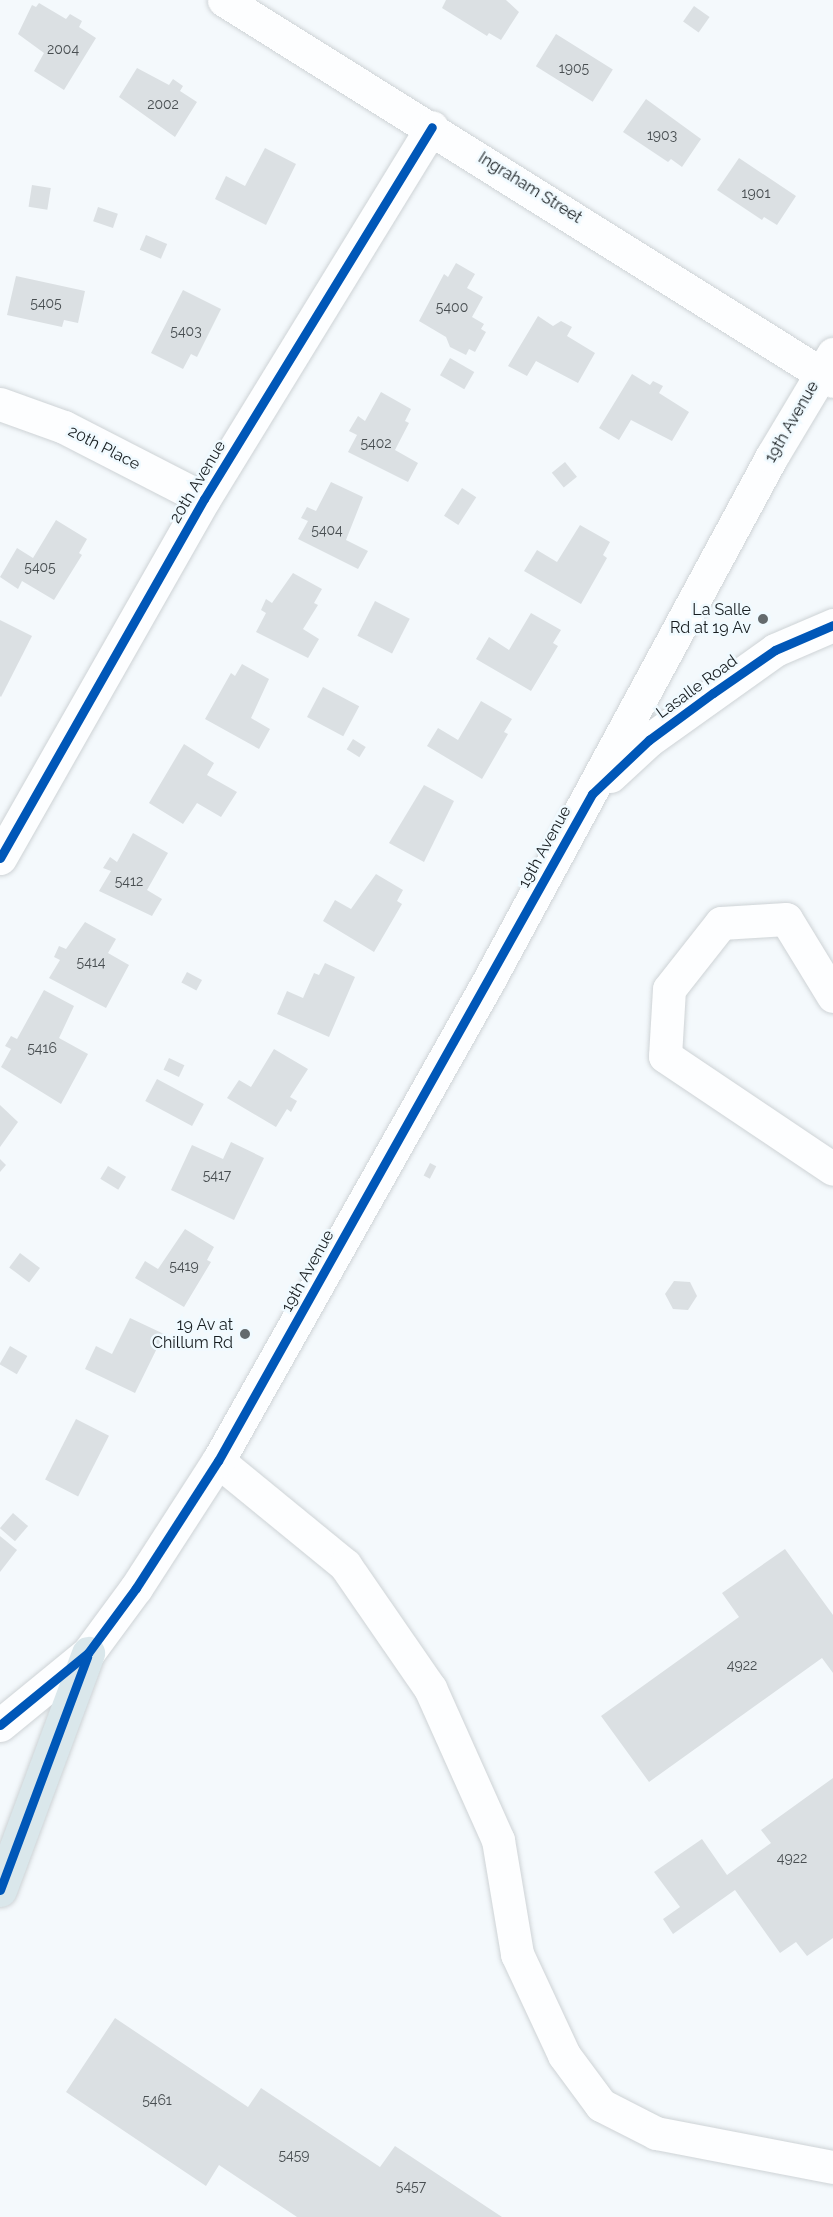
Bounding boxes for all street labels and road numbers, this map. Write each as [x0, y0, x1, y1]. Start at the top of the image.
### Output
street label: Ingraham Street [475, 148, 585, 228]
street label: 19th Avenue [761, 378, 823, 466]
street label: 20th Place [65, 422, 143, 474]
street label: 20th Avenue [166, 437, 230, 527]
street label: Lasalle Road [653, 651, 741, 723]
street label: 19th Avenue [515, 802, 575, 892]
street label: 19th Avenue [278, 1226, 338, 1316]

